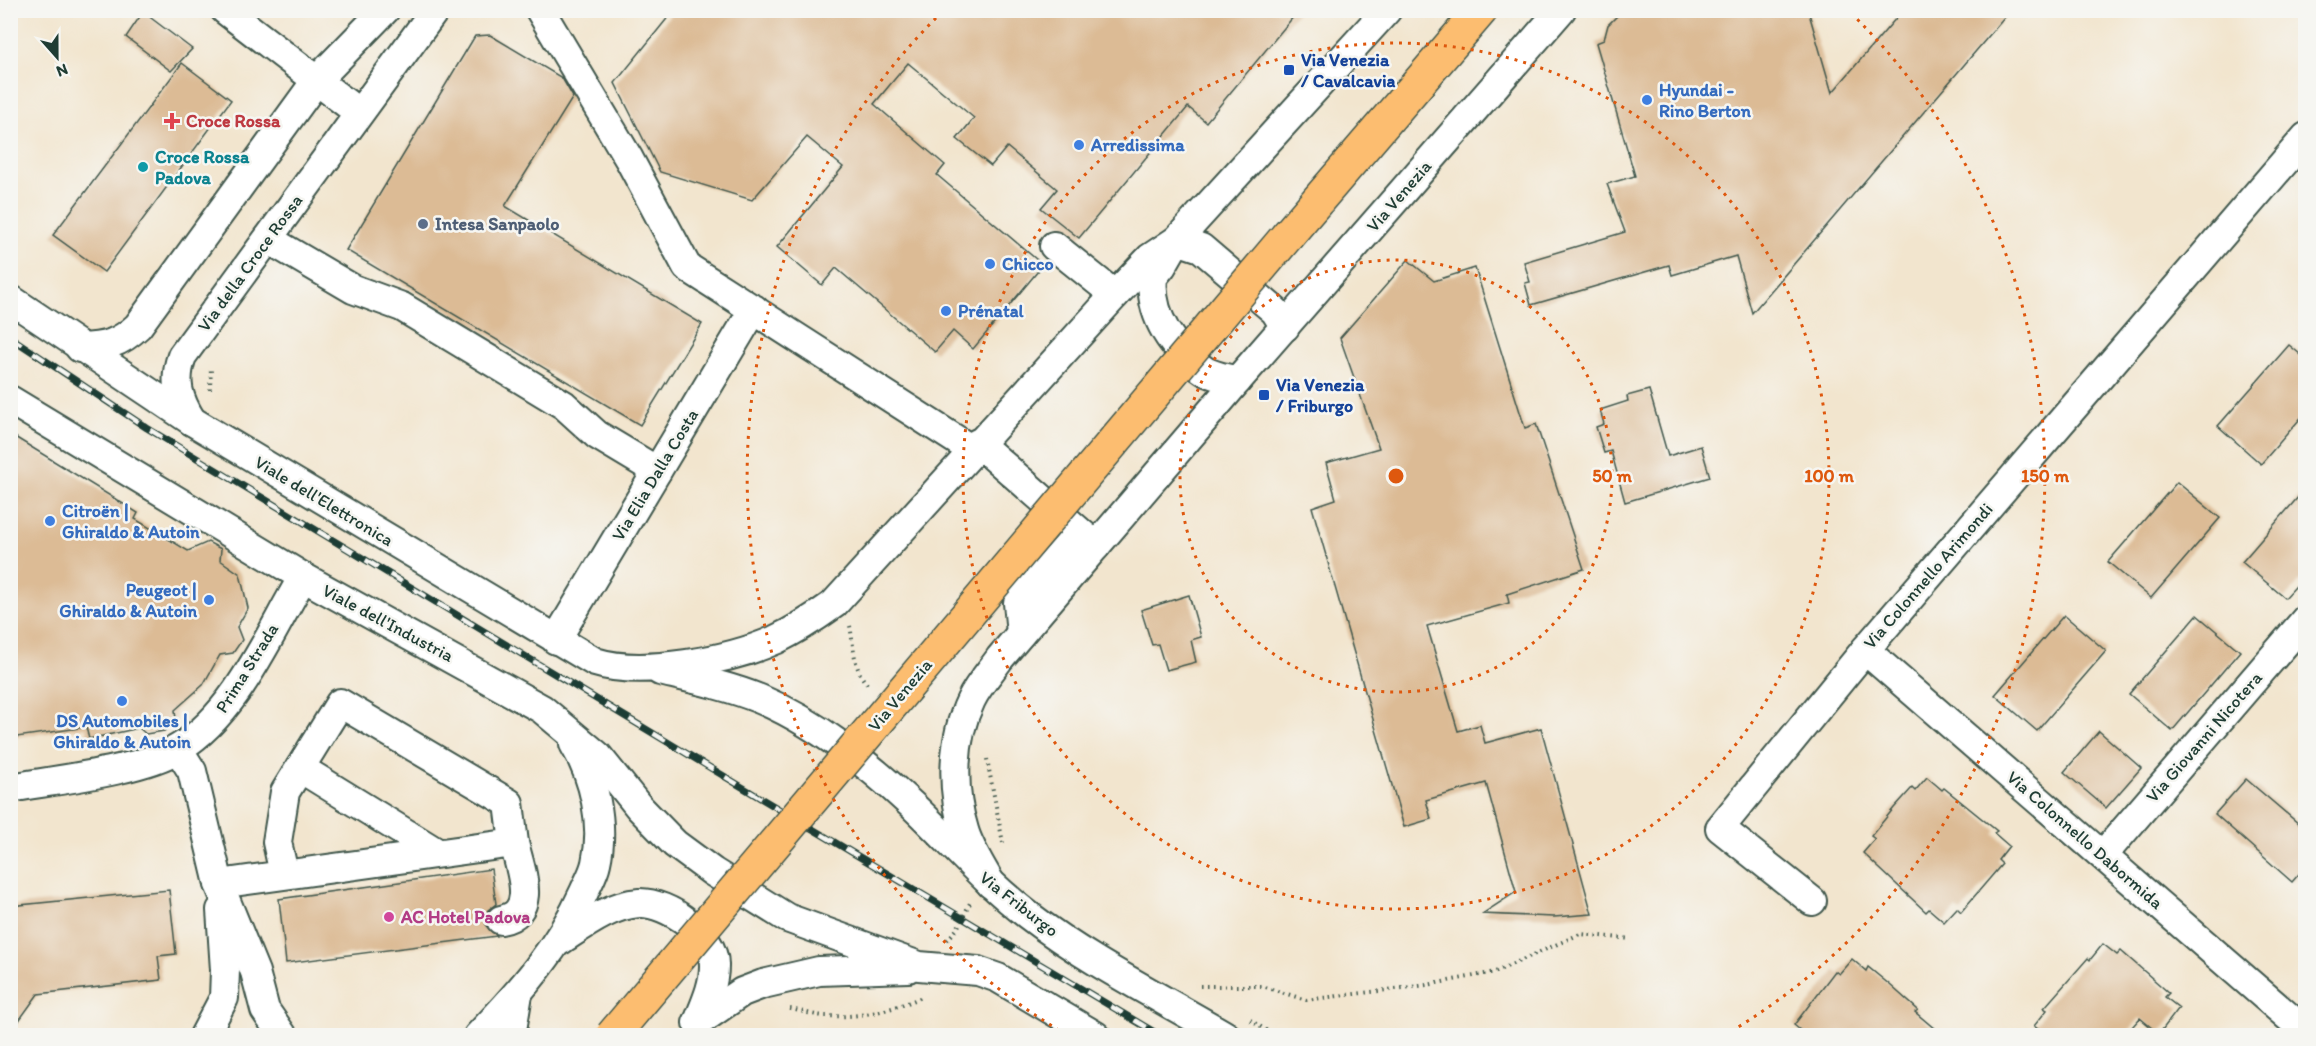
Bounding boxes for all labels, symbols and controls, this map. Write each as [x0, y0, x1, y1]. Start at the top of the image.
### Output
north arrow [27, 27, 87, 87]
place label: Via Venezia / Cavalcavia [1300, 49, 1395, 92]
text: N [54, 60, 71, 81]
marker: Via Venezia / Cavalcavia [1282, 63, 1296, 77]
place label: Hyundai - Rino Berton [1659, 79, 1752, 122]
marker: Hyundai - Rino Berton [1640, 93, 1654, 107]
place label: Croce Rossa [186, 110, 281, 132]
marker: Croce Rossa [163, 112, 181, 130]
place label: Arredissima [1090, 134, 1185, 156]
marker: Arredissima [1072, 138, 1086, 152]
place label: Croce Rossa Padova [155, 146, 250, 189]
street label: Via Venezia [1362, 155, 1437, 237]
marker: Croce Rossa Padova [136, 160, 150, 174]
street label: Via della Croce Rossa [193, 190, 307, 336]
place label: Intesa Sanpaolo [435, 213, 559, 235]
marker: Intesa Sanpaolo [416, 217, 430, 231]
place label: Chicco [1002, 253, 1054, 275]
marker: Chicco [983, 257, 997, 271]
place label: Prénatal [958, 300, 1025, 322]
marker: Prénatal [939, 304, 953, 318]
place label: Via Venezia / Friburgo [1275, 374, 1365, 417]
marker: Via Venezia / Friburgo [1257, 388, 1271, 402]
street label: Via Elia Dalla Costa [607, 405, 703, 545]
street label: Viale dell'Elettronica [251, 451, 398, 551]
text: 50 m [1592, 465, 1633, 487]
text: 100 m [1804, 465, 1855, 487]
text: 150 m [2021, 465, 2070, 487]
centre of rings [1386, 466, 1406, 486]
street label: Via Colonnello Arimondi [1859, 498, 1997, 654]
place label: Citroën | Ghiraldo & Autoin [62, 500, 200, 543]
marker: Citroën | Ghiraldo & Autoin [43, 514, 57, 528]
place label: Peugeot | Ghiraldo & Autoin [59, 579, 197, 622]
street label: Viale dell'Industria [319, 579, 458, 667]
marker: Peugeot | Ghiraldo & Autoin [202, 593, 216, 607]
street label: Prima Strada [211, 618, 284, 717]
street label: Via Venezia [863, 654, 937, 736]
street label: Via Giovanni Nicotera [2141, 667, 2267, 807]
marker: DS Automobiles | Ghiraldo & Autoin [115, 694, 129, 708]
place label: DS Automobiles | Ghiraldo & Autoin [53, 710, 191, 753]
street label: Via Colonnello Dabormida [2002, 766, 2168, 914]
street label: Via Friburgo [975, 866, 1063, 942]
place label: AC Hotel Padova [400, 906, 530, 928]
marker: AC Hotel Padova [382, 910, 396, 924]

